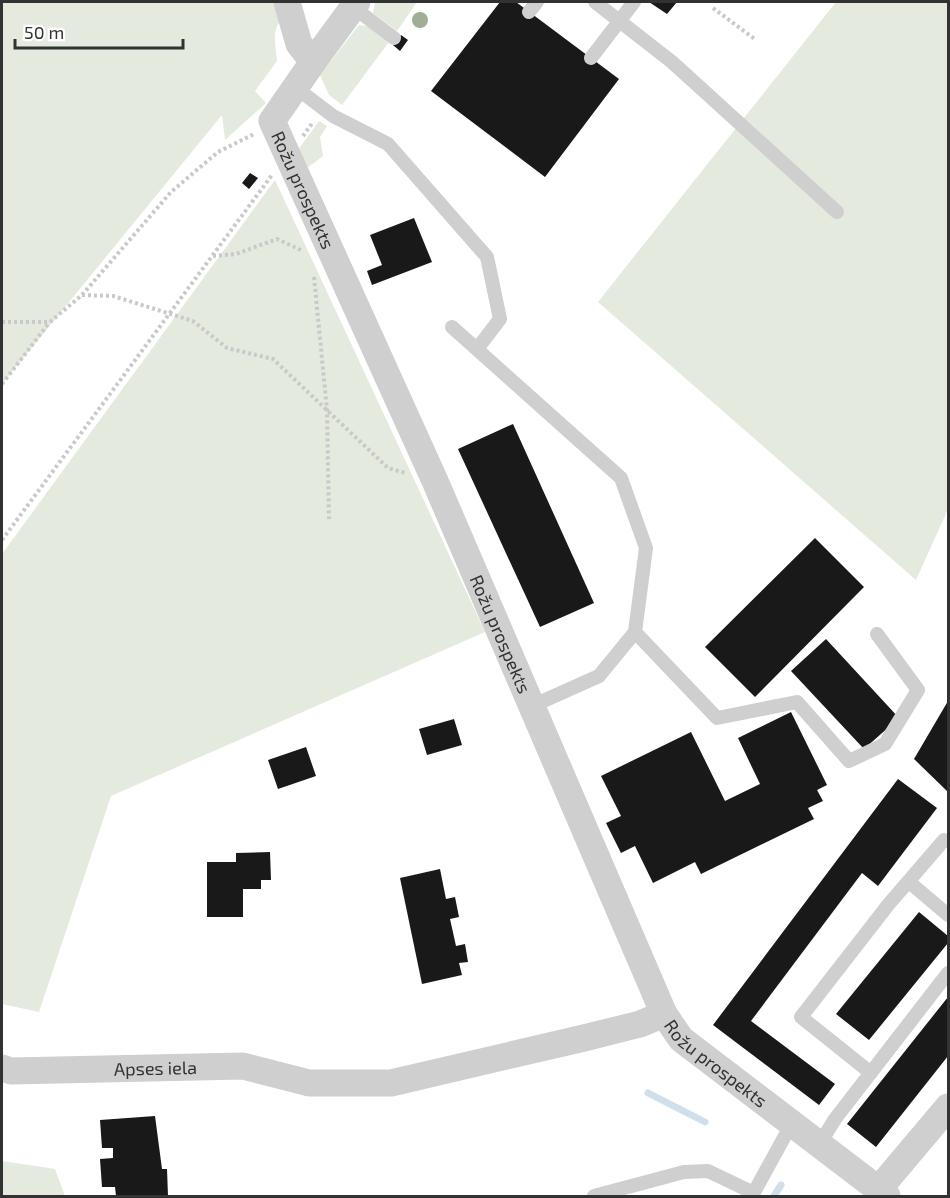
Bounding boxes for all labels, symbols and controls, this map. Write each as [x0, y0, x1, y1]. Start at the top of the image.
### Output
scale bar [15, 12, 183, 50]
text: 50 m [24, 21, 64, 43]
street label: Rožu prospekts [267, 128, 339, 252]
street label: Rožu prospekts [466, 571, 536, 697]
street label: Rožu prospekts [660, 1015, 772, 1112]
street label: Apses iela [114, 1056, 197, 1080]

